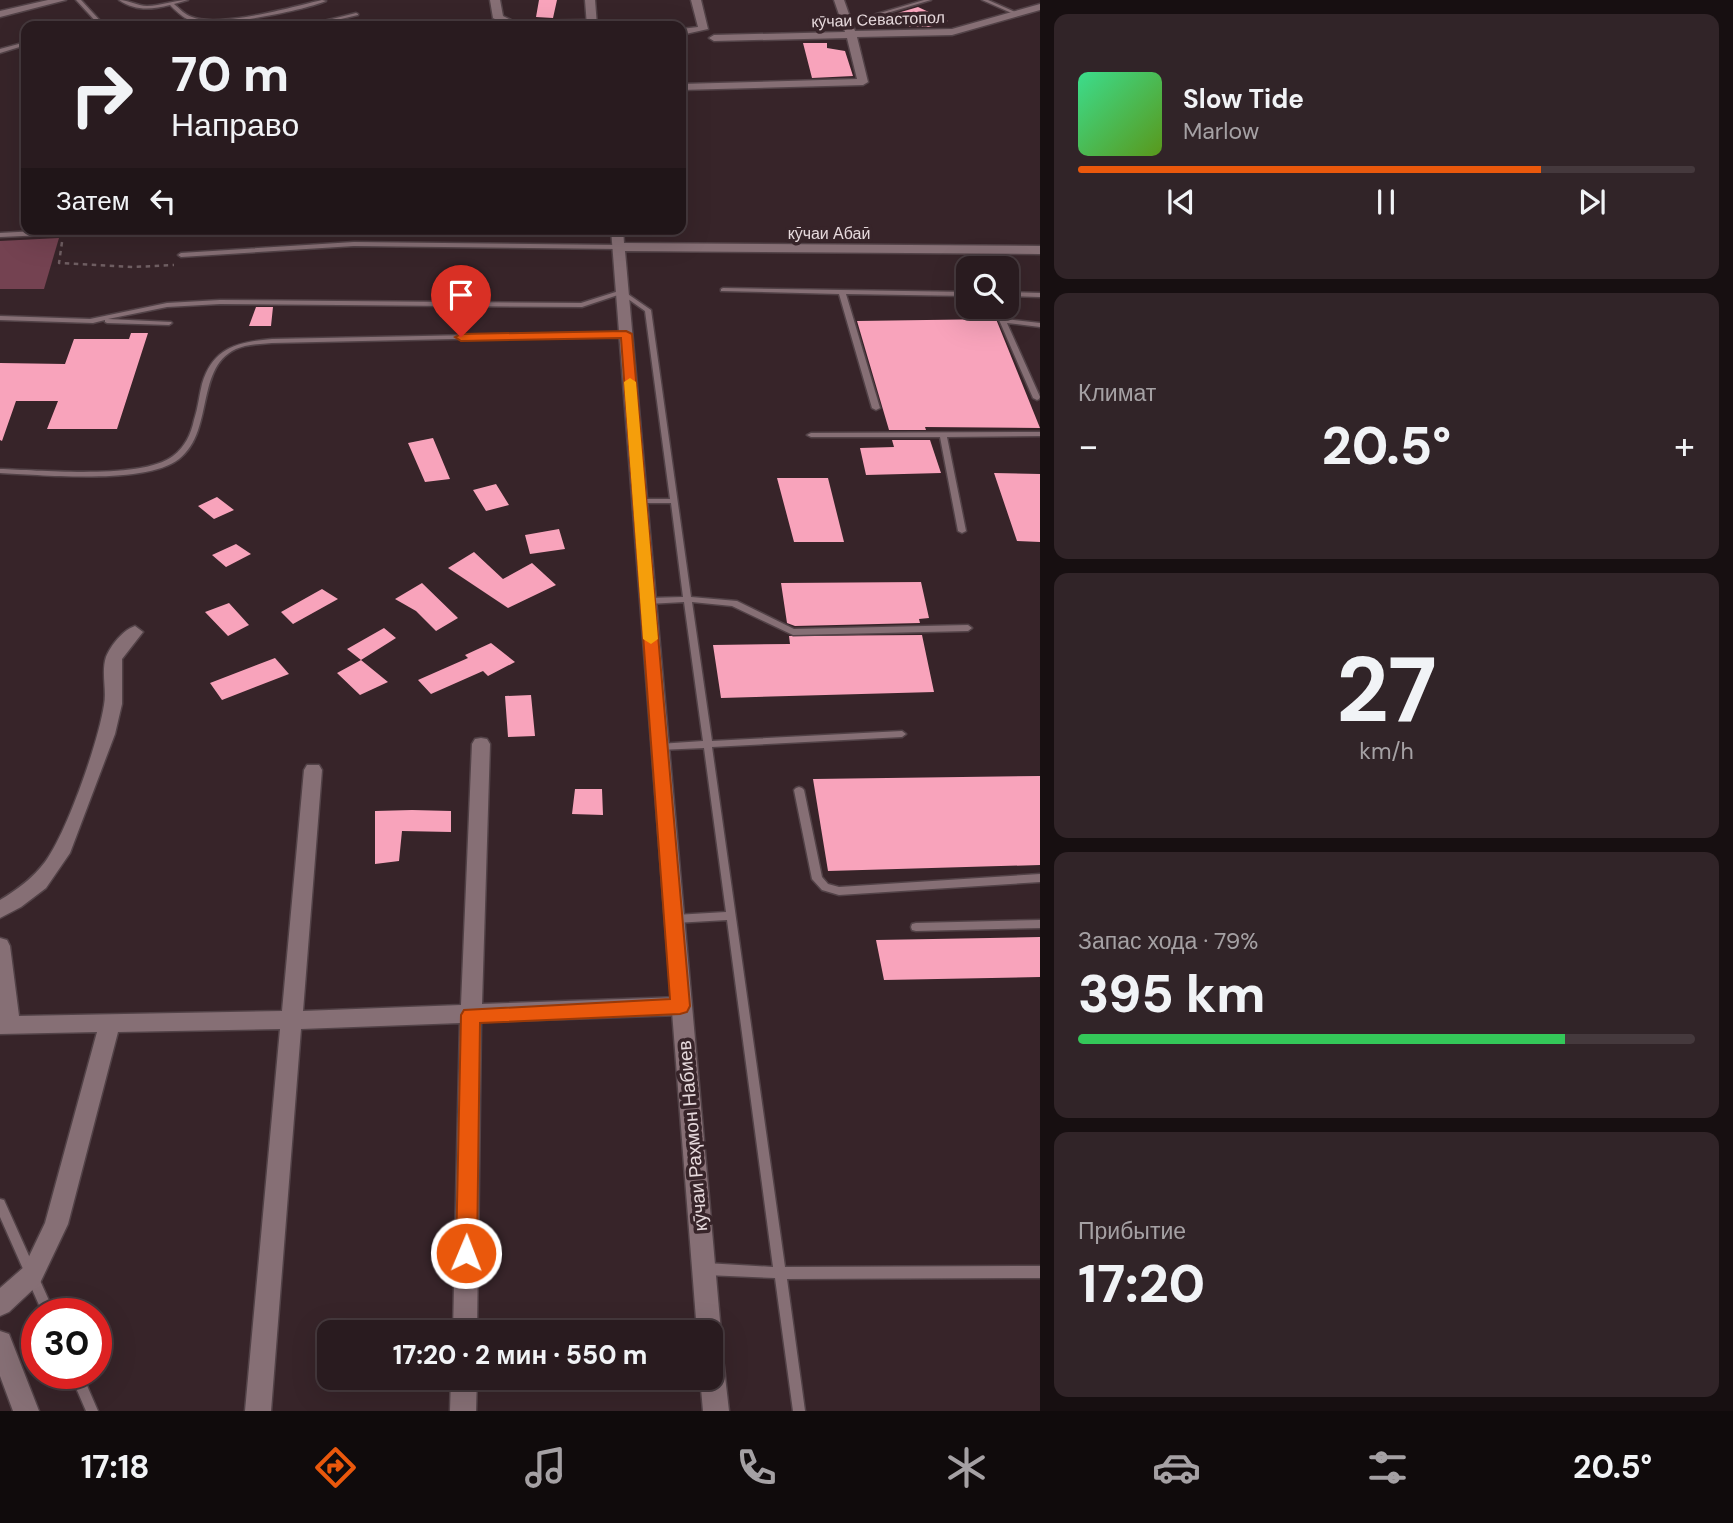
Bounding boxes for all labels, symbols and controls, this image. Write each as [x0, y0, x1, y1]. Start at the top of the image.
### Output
street label: кӯчаи Севастопол [811, 7, 945, 32]
text: 70 m [171, 42, 289, 106]
icon: right [56, 49, 147, 140]
text: Slow Tide [1183, 82, 1304, 116]
text: Направо [171, 104, 299, 146]
text: Marlow [1183, 116, 1259, 146]
icon: left [144, 182, 182, 220]
icon: previous [1162, 183, 1200, 221]
icon: pause [1367, 183, 1405, 221]
icon: next [1573, 183, 1611, 221]
text: Затем [56, 184, 130, 218]
street label: кӯчаи Абаӣ [788, 223, 870, 244]
map controls [956, 256, 1019, 319]
button: search [956, 256, 1019, 319]
pin [431, 265, 491, 337]
icon: arrive [442, 276, 480, 314]
text: Климат [1078, 378, 1156, 408]
text: 20.5° [1322, 412, 1451, 480]
text: − [1078, 421, 1099, 471]
text: + [1674, 421, 1695, 471]
text: 27 [1336, 631, 1437, 749]
text: km/h [1359, 736, 1414, 766]
text: Запас хода · 79% [1078, 926, 1258, 956]
text: 395 km [1078, 960, 1265, 1028]
street label: кӯчаи Раҳмон Набиев [672, 1039, 713, 1233]
position arrow [429, 1216, 503, 1290]
text: Прибытие [1078, 1216, 1186, 1246]
text: 17:20 [1078, 1250, 1205, 1318]
speed limit sign: 30 [21, 1298, 112, 1389]
text: 17:20 · 2 мин · 550 m [393, 1338, 647, 1372]
icon: directions [311, 1443, 360, 1492]
icon: music [521, 1443, 570, 1492]
icon: phone [732, 1443, 781, 1492]
icon: climate [942, 1443, 991, 1492]
icon: car [1152, 1443, 1201, 1492]
icon: filters [1363, 1443, 1412, 1492]
text: 17:18 [81, 1446, 150, 1488]
text: 20.5° [1573, 1446, 1652, 1488]

